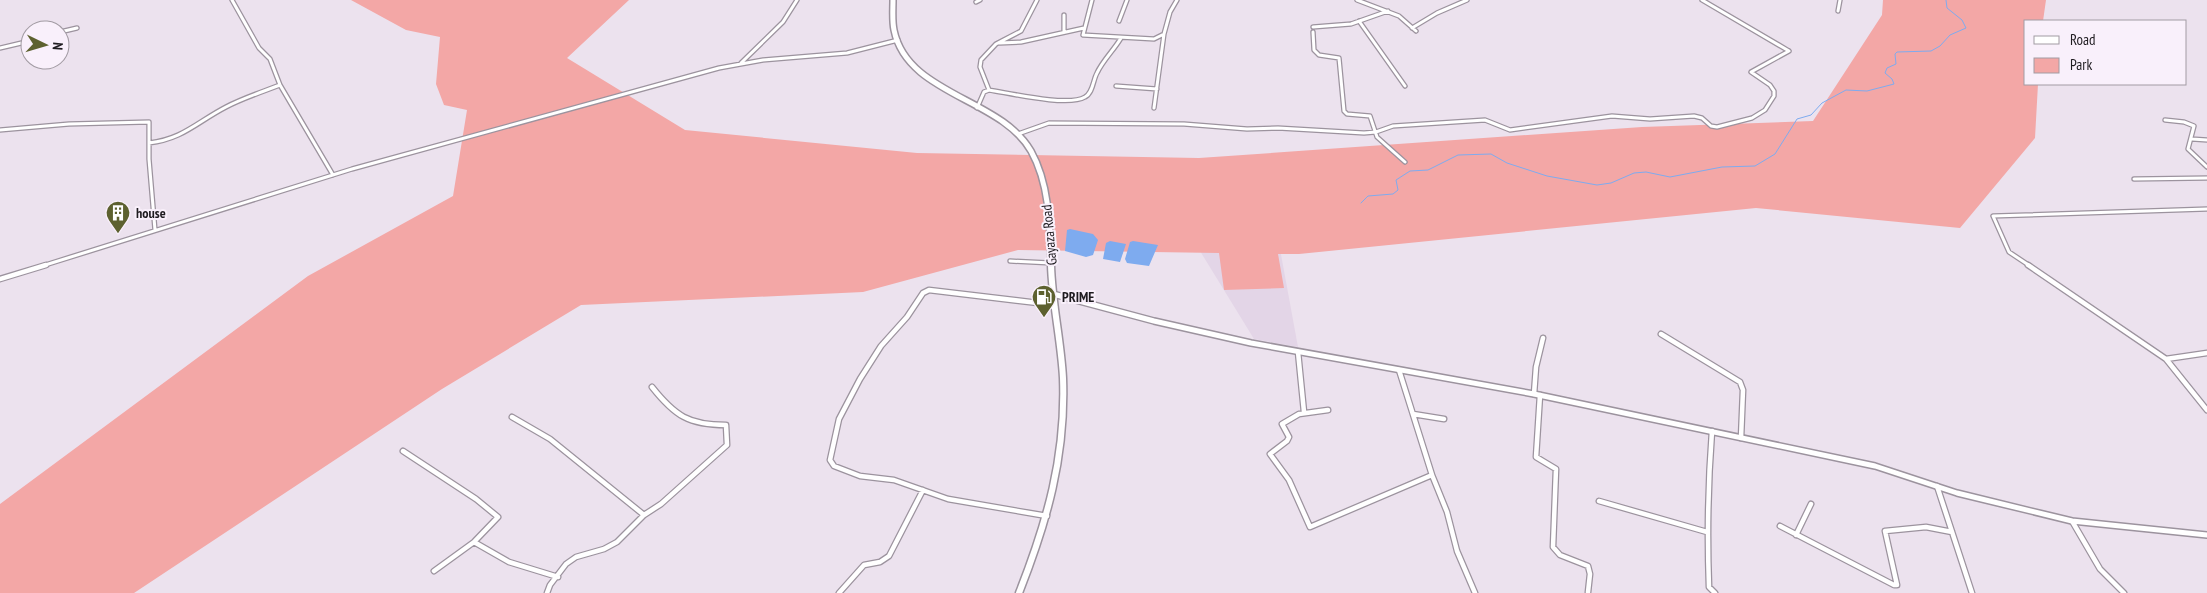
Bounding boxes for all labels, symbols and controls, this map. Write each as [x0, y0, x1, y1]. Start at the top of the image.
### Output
north arrow [20, 20, 70, 70]
legend [2024, 20, 2187, 85]
text: Road [2070, 30, 2096, 49]
text: N [49, 42, 67, 51]
text: Park [2070, 55, 2092, 74]
building icon: house [105, 200, 131, 234]
place label: house [136, 204, 166, 222]
street label: Gayaza Road [1037, 204, 1061, 266]
fuel station icon: PRIME [1031, 284, 1057, 318]
place label: PRIME [1062, 288, 1094, 306]

